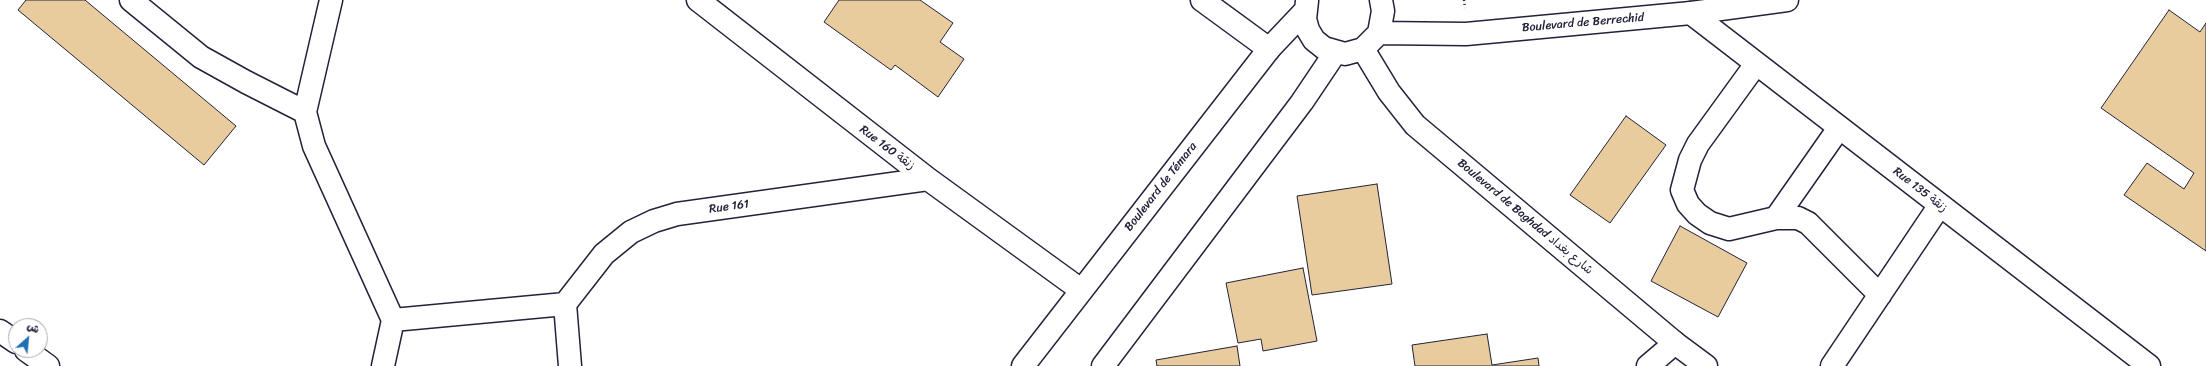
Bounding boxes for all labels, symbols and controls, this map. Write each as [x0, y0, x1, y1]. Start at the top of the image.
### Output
street label: Boulevard de Berrechid [1521, 10, 1645, 36]
street label: Rue 160 زنقة [857, 123, 917, 173]
street label: Boulevard de Témara [1122, 140, 1200, 234]
street label: Boulevard de Baghdad شارع بغداد [1454, 156, 1596, 278]
street label: Rue 135 زنقة [1890, 164, 1950, 216]
street label: Rue 161 [708, 197, 750, 217]
text: ش [24, 317, 43, 339]
north arrow [8, 318, 48, 358]

